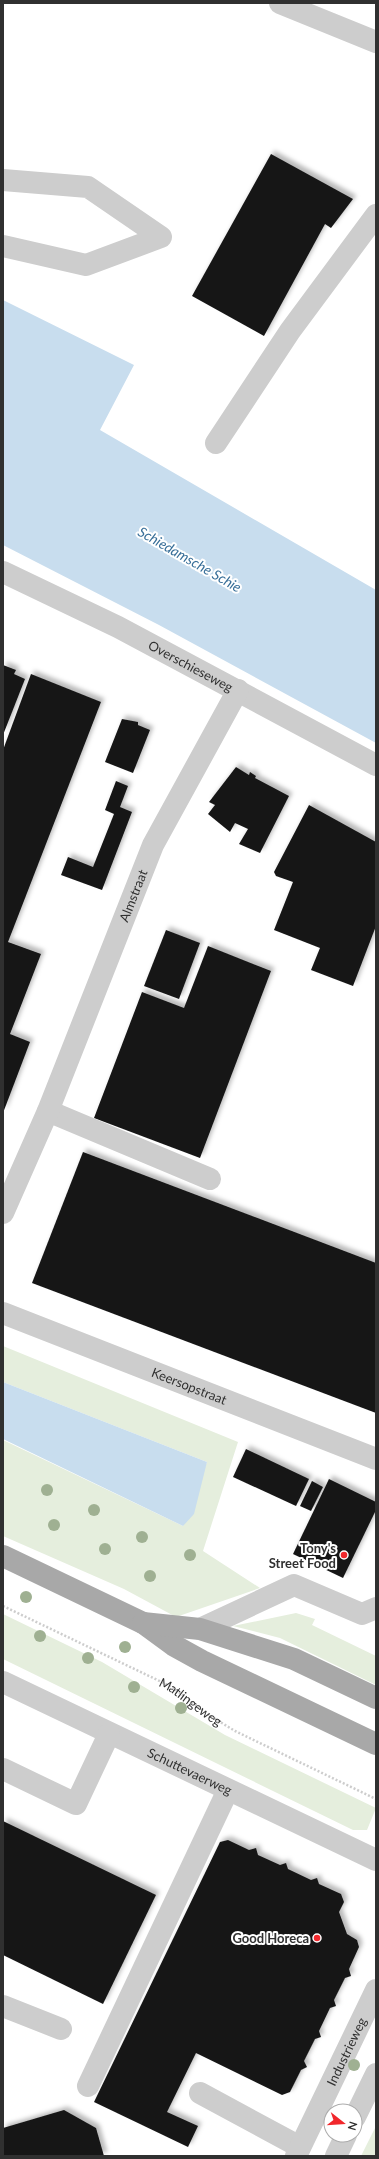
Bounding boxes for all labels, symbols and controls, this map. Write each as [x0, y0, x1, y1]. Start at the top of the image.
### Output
water label: Schiedamsche Schie [135, 523, 245, 596]
street label: Overschieseweg [146, 637, 236, 695]
street label: Almstraat [115, 867, 151, 924]
street label: Keersopstraat [149, 1364, 229, 1408]
place label: Tony's Street Food [269, 1540, 336, 1571]
marker: Tony's Street Food [339, 1550, 349, 1560]
street label: Matlingeweg [157, 1674, 225, 1729]
street label: Schuttevaerweg [145, 1744, 235, 1798]
place label: Good Horeca [232, 1930, 309, 1946]
marker: Good Horeca [312, 1933, 322, 1943]
street label: Industrieweg [323, 2014, 370, 2088]
north arrow [323, 2103, 363, 2143]
text: N [346, 2120, 360, 2132]

